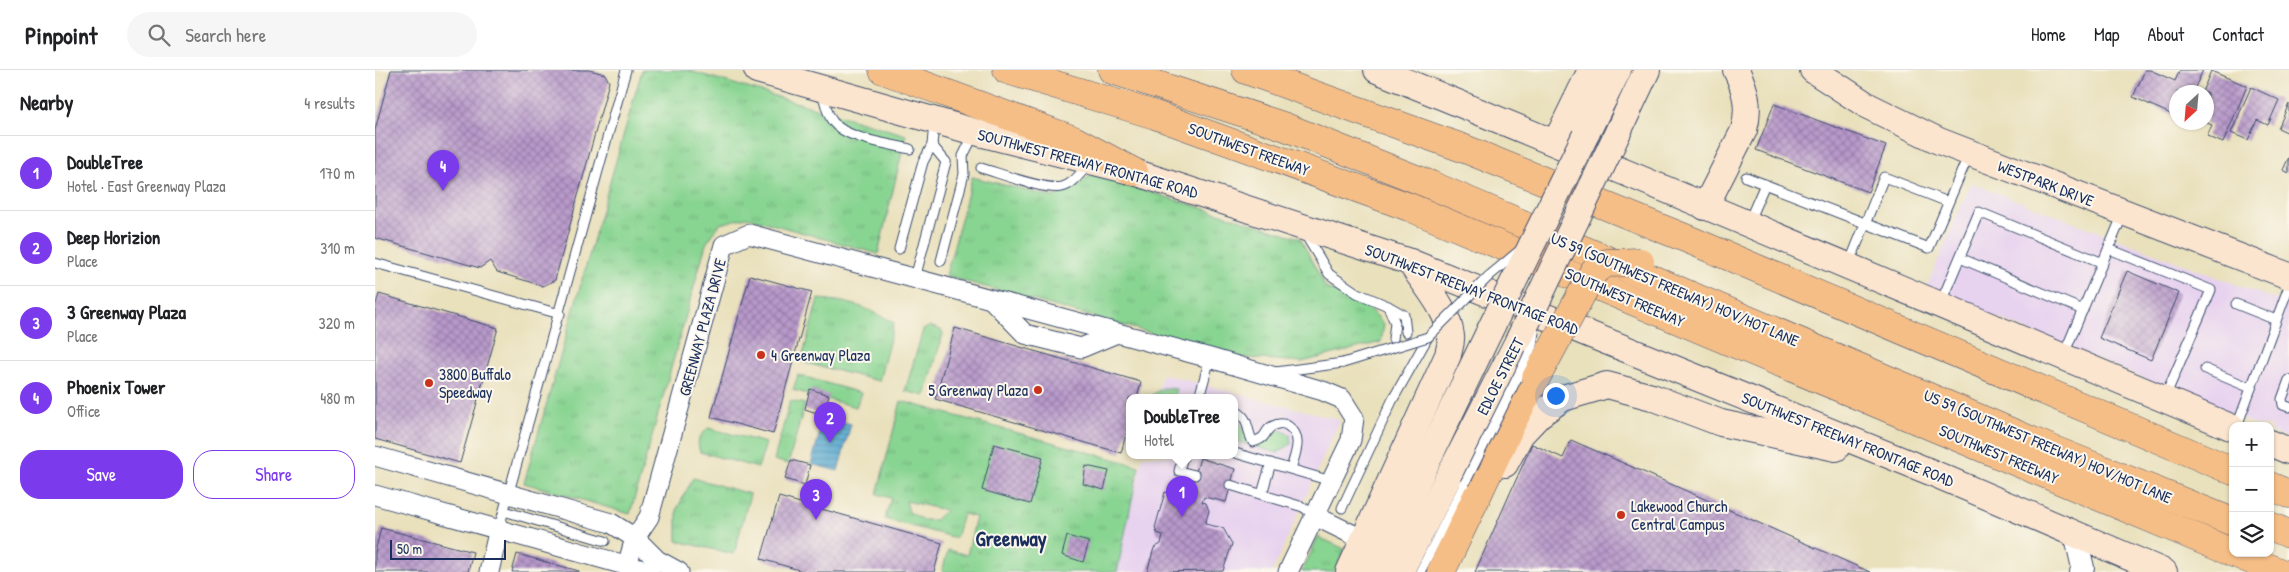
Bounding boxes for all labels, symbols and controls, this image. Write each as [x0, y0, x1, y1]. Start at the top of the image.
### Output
search box [127, 12, 477, 57]
text: Pinpoint [25, 19, 97, 51]
icon: search [145, 21, 173, 49]
text: Search here [185, 22, 266, 48]
text: Home [2031, 22, 2066, 47]
text: Map [2094, 22, 2119, 47]
text: About [2147, 22, 2184, 47]
text: Contact [2212, 22, 2264, 47]
north arrow [2169, 85, 2214, 130]
text: Nearby [20, 88, 73, 117]
text: 4 results [304, 92, 355, 114]
street label: SOUTHWEST FREEWAY [1185, 117, 1313, 181]
street label: SOUTHWEST FREEWAY FRONTAGE ROAD [975, 123, 1201, 203]
text: DoubleTree [67, 149, 143, 175]
pin: 4 [427, 150, 459, 191]
street label: WESTPARK DRIVE [1995, 155, 2097, 211]
text: 1 [33, 162, 39, 184]
text: 170 m [320, 162, 355, 184]
text: Hotel · East Greenway Plaza [67, 175, 226, 197]
text: Deep Horizion [67, 224, 160, 250]
street label: US 59 (SOUTHWEST FREEWAY) HOV/HOT LANE [1548, 228, 1802, 350]
text: 2 [32, 237, 40, 259]
text: 310 m [320, 237, 355, 259]
street label: SOUTHWEST FREEWAY FRONTAGE ROAD [1362, 238, 1582, 340]
text: Place [67, 250, 98, 272]
street label: GREENWAY PLAZA DRIVE [673, 256, 731, 398]
street label: SOUTHWEST FREEWAY [1563, 263, 1687, 331]
text: 3 Greenway Plaza [67, 299, 186, 325]
text: 3 [32, 312, 40, 334]
text: 320 m [319, 312, 355, 334]
text: Place [67, 325, 98, 347]
street label: EDLOE STREET [1471, 333, 1529, 418]
place label: 4 Greenway Plaza [771, 344, 870, 366]
marker: 4 Greenway Plaza [755, 349, 767, 361]
place label: 3800 Buffalo Speedway [439, 363, 512, 403]
text: Phoenix Tower [67, 374, 165, 400]
marker: 3800 Buffalo Speedway [423, 377, 435, 389]
place label: 5 Greenway Plaza [928, 379, 1028, 401]
your location [1543, 383, 1569, 409]
marker: 5 Greenway Plaza [1032, 384, 1044, 396]
street label: US 59 (SOUTHWEST FREEWAY) HOV/HOT LANE [1921, 385, 2175, 507]
street label: SOUTHWEST FREEWAY FRONTAGE ROAD [1739, 386, 1958, 492]
text: 4 [33, 387, 39, 409]
text: 480 m [320, 387, 355, 409]
popup [1126, 394, 1238, 459]
text: Office [67, 400, 100, 422]
pin: 2 [814, 402, 846, 443]
text: DoubleTree [1144, 403, 1220, 429]
street label: SOUTHWEST FREEWAY [1937, 420, 2061, 488]
map controls [2229, 422, 2274, 557]
button: + [2229, 422, 2274, 467]
text: Hotel [1144, 429, 1174, 451]
button: Save [20, 450, 183, 499]
button: Share [193, 450, 355, 499]
button: − [2229, 467, 2274, 512]
pin: 1 [1166, 476, 1198, 517]
pin: 3 [800, 479, 832, 520]
place label: Lakewood Church Central Campus [1631, 495, 1728, 535]
marker: Lakewood Church Central Campus [1615, 509, 1627, 521]
button: layers [2229, 512, 2274, 557]
district label: Greenway [975, 524, 1047, 554]
scale bar [390, 537, 506, 560]
text: 50 m [397, 539, 422, 558]

